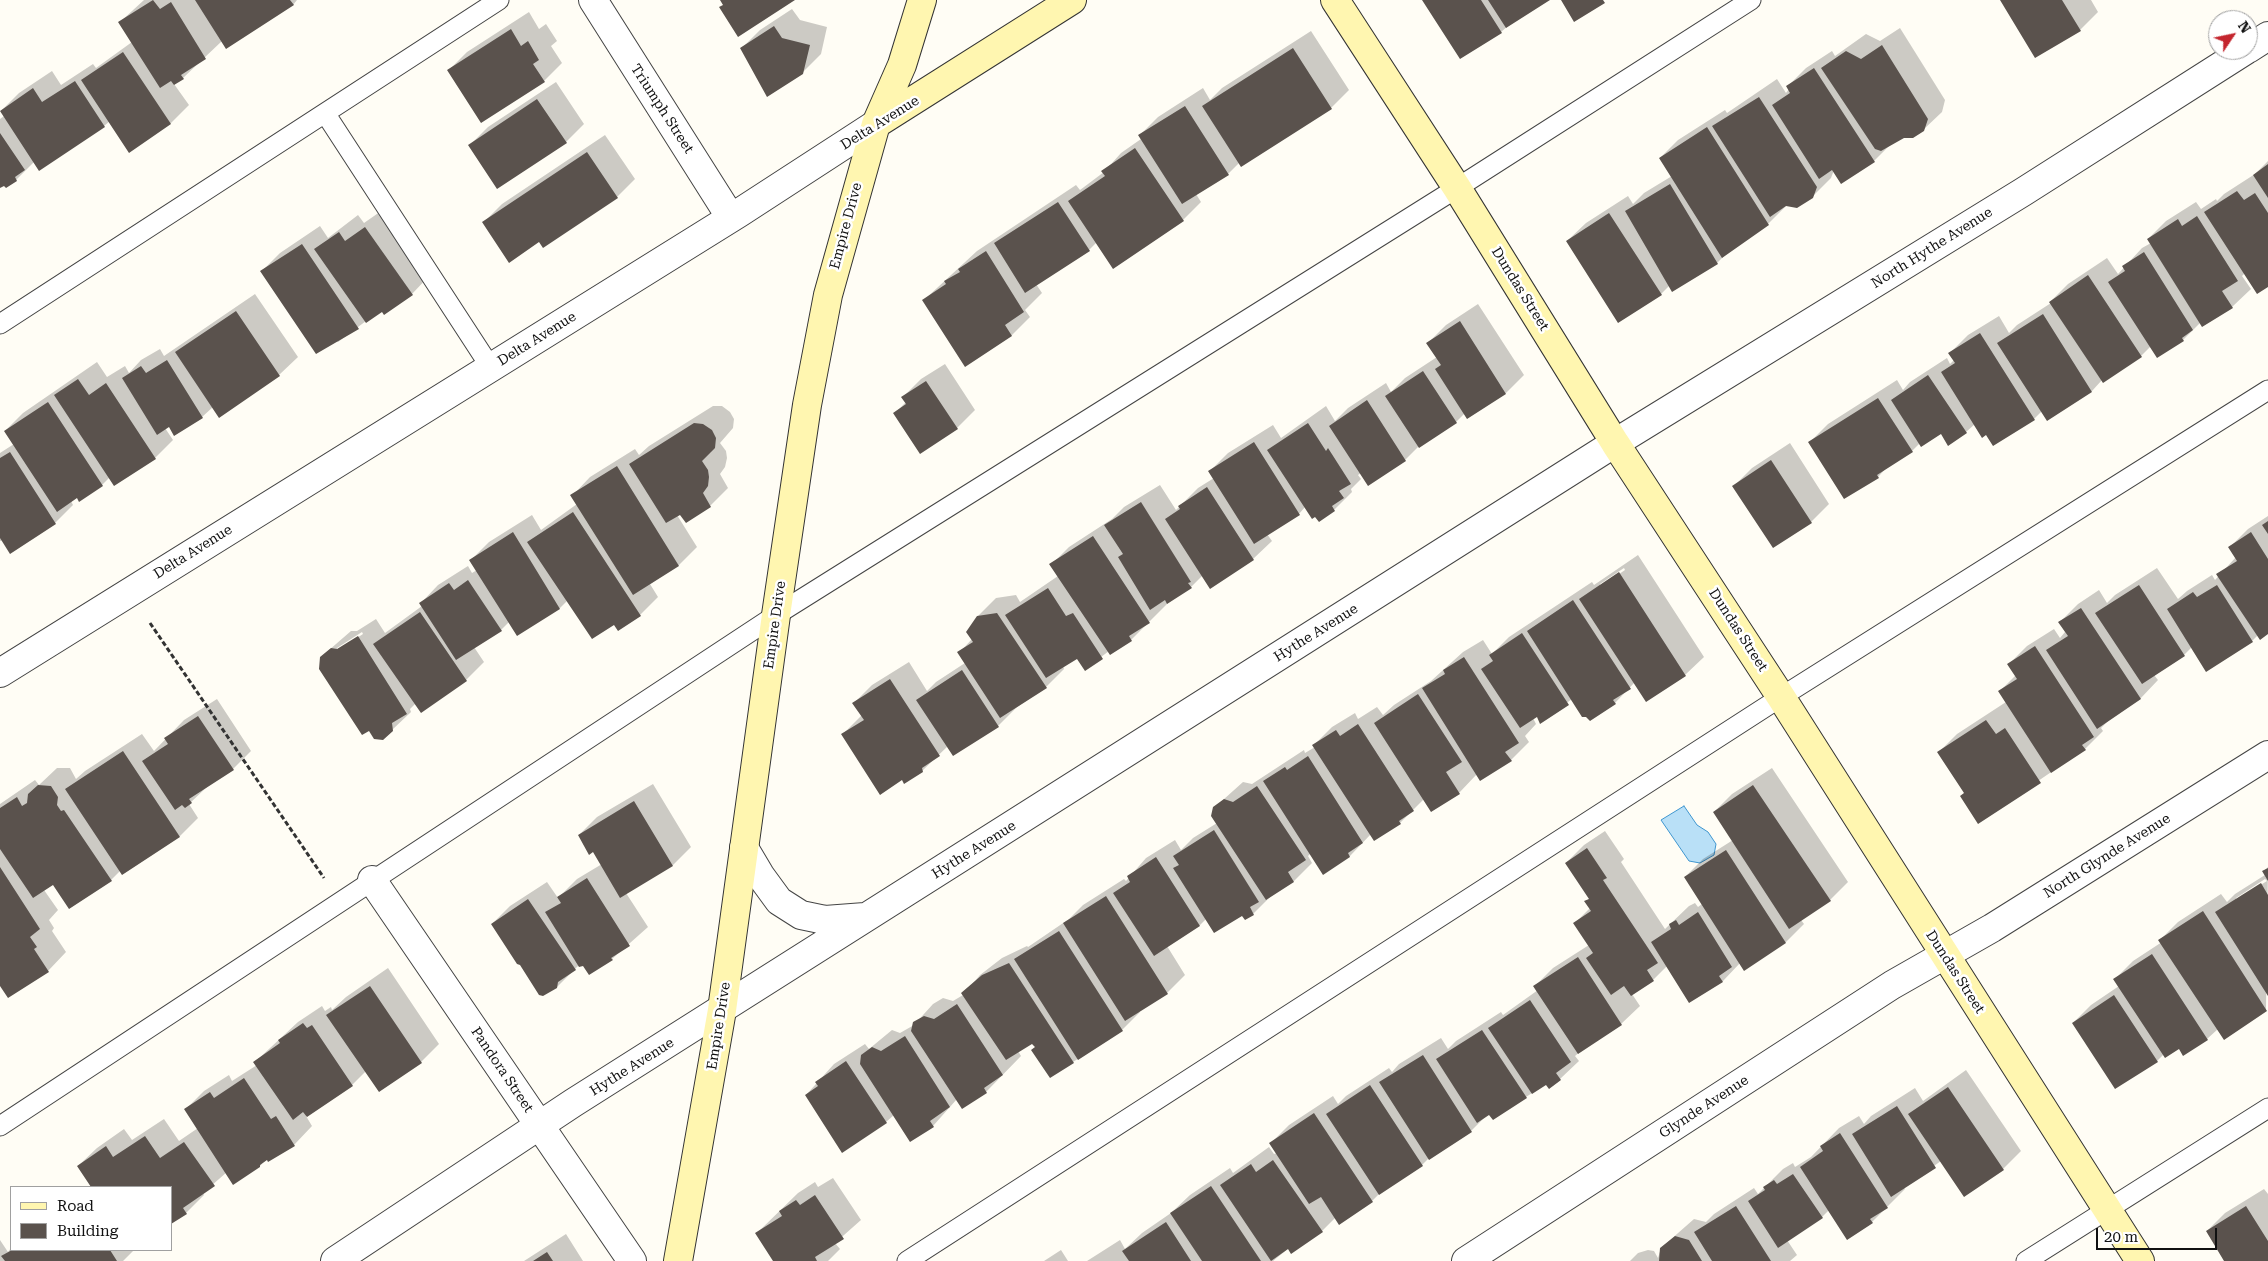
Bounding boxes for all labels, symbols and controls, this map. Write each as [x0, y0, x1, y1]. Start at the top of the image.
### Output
north arrow [2208, 10, 2258, 60]
text: N [2235, 18, 2254, 36]
street label: Triumph Street [627, 61, 697, 157]
street label: Delta Avenue [838, 92, 922, 154]
street label: Empire Drive [826, 181, 866, 271]
street label: North Hythe Avenue [1868, 204, 1996, 292]
street label: Dundas Street [1488, 244, 1552, 334]
street label: Delta Avenue [495, 308, 579, 370]
street label: Delta Avenue [151, 521, 235, 583]
street label: Empire Drive [761, 580, 789, 670]
street label: Dundas Street [1705, 585, 1771, 675]
street label: Hythe Avenue [1271, 600, 1361, 666]
street label: North Glynde Avenue [2041, 810, 2173, 902]
street label: Hythe Avenue [929, 817, 1019, 883]
street label: Dundas Street [1922, 927, 1988, 1017]
street label: Empire Drive [704, 981, 734, 1071]
street label: Pandora Street [467, 1024, 537, 1116]
street label: Hythe Avenue [587, 1034, 677, 1100]
street label: Glynde Avenue [1656, 1072, 1752, 1142]
legend [10, 1186, 172, 1251]
text: Road [57, 1197, 94, 1215]
scale bar [2098, 1218, 2219, 1250]
text: Building [57, 1222, 118, 1240]
text: 20 m [2104, 1228, 2138, 1246]

